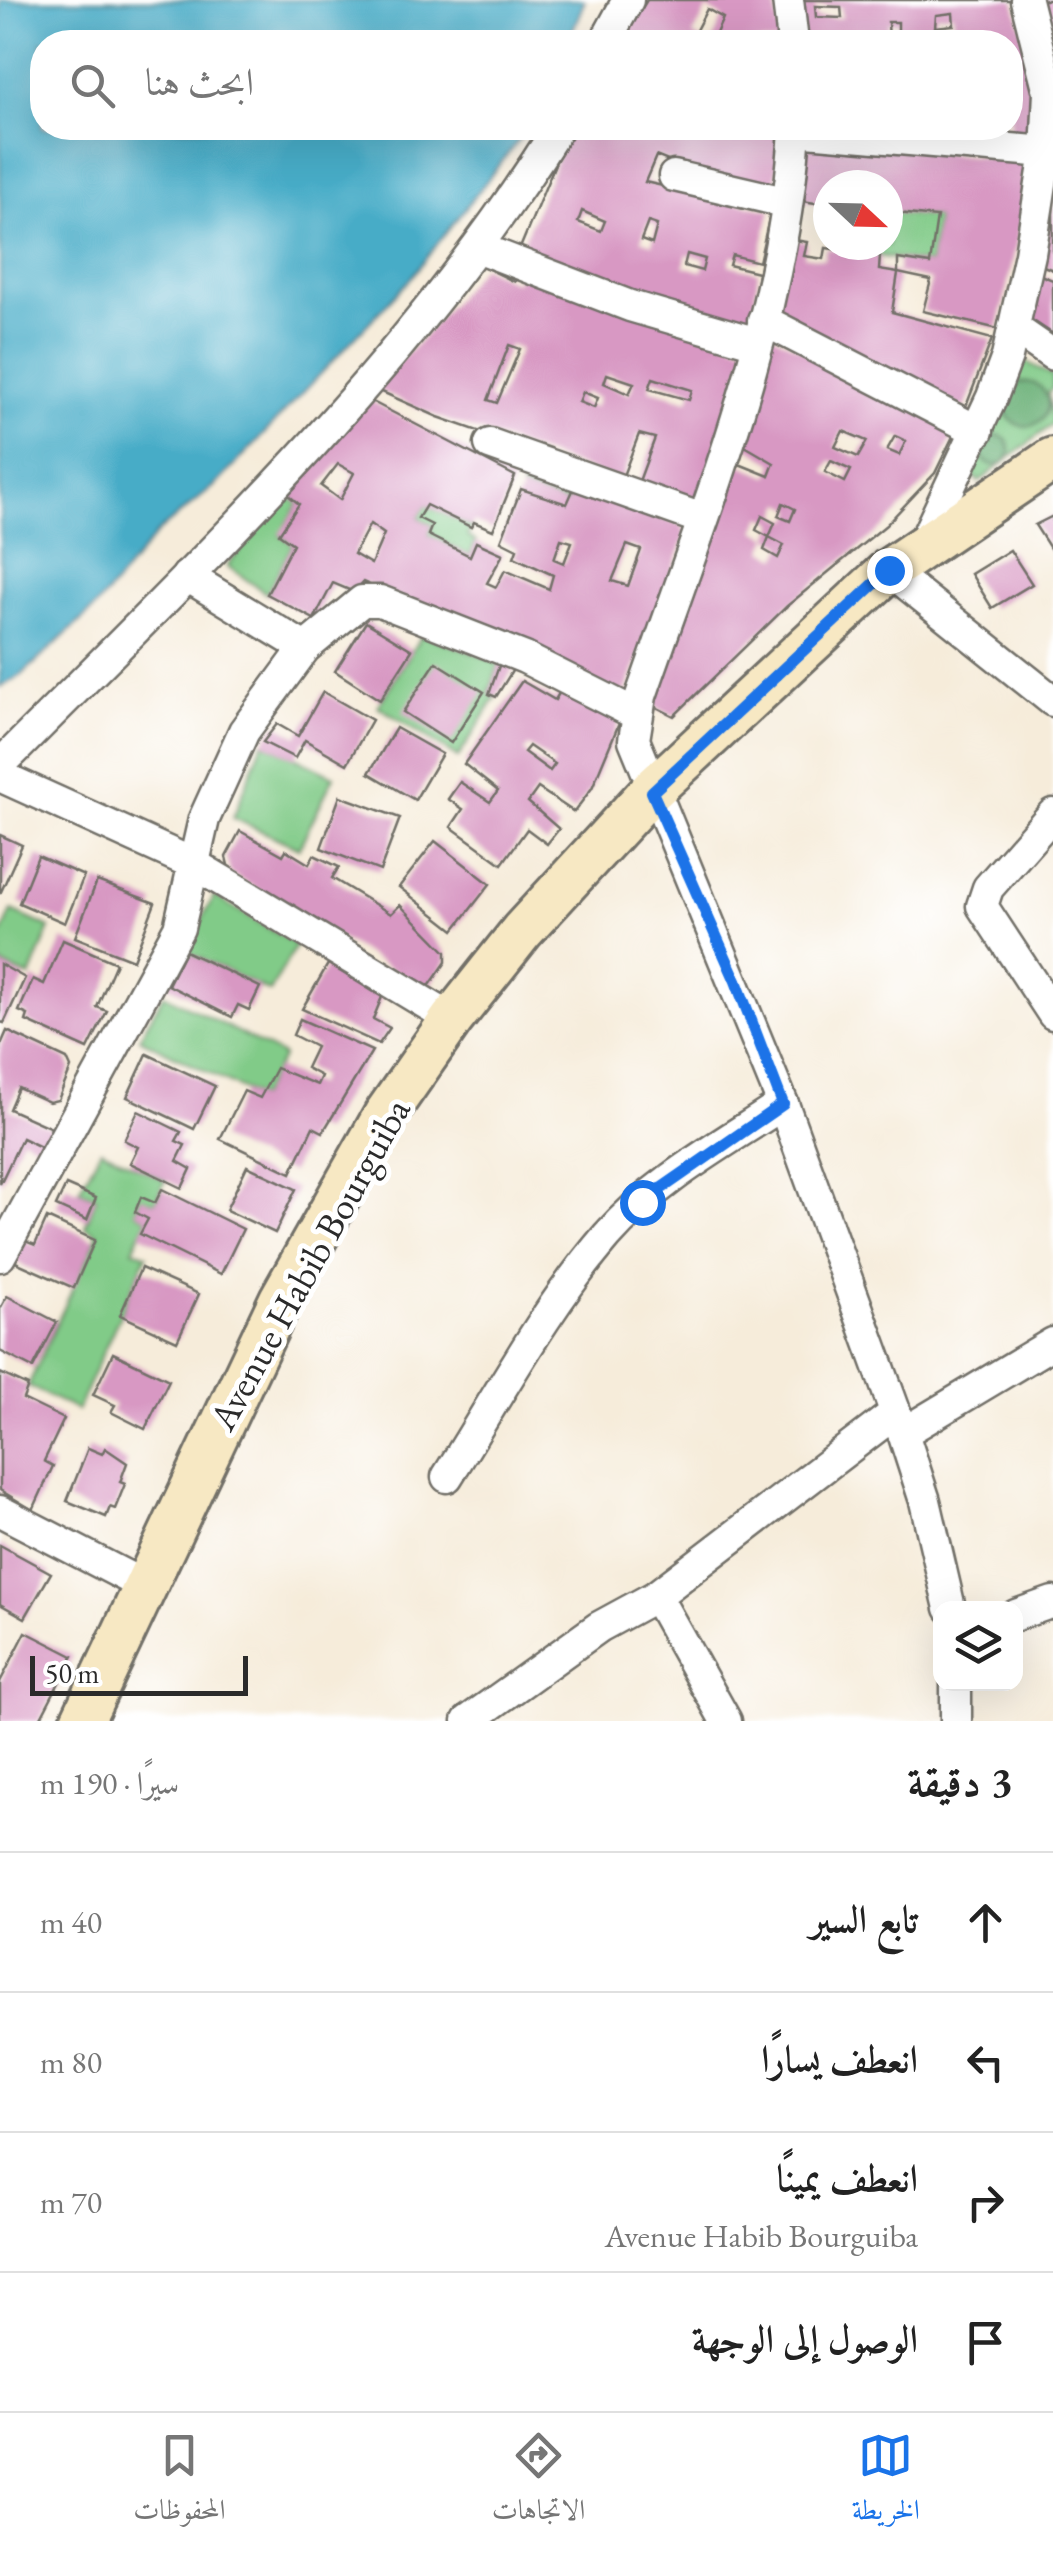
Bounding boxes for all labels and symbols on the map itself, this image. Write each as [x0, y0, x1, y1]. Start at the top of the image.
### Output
north arrow [813, 170, 903, 260]
route end [867, 548, 913, 594]
street label: Avenue Habib Bourguiba [197, 1089, 421, 1440]
route start [620, 1180, 666, 1226]
scale bar [30, 1651, 248, 1696]

